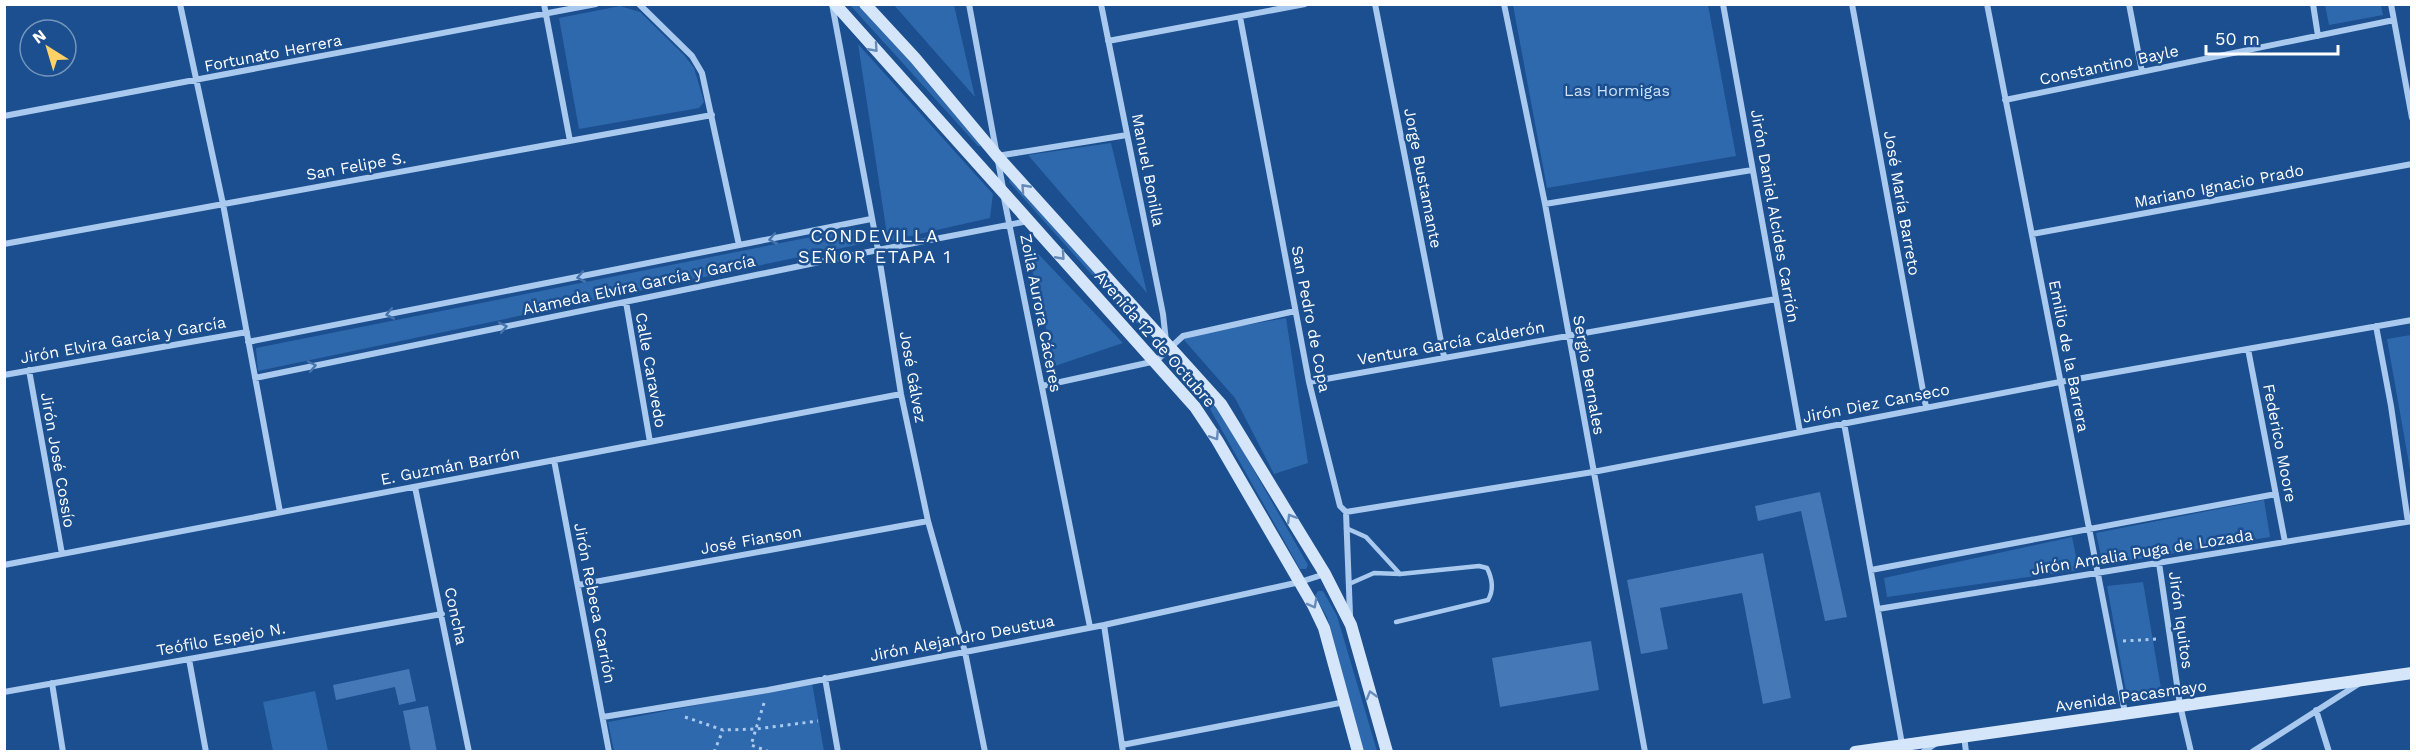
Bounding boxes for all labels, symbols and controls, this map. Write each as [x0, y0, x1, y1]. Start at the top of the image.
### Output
north arrow [18, 18, 78, 78]
scale bar [2206, 18, 2338, 56]
text: N [29, 25, 50, 48]
text: 50 m [2215, 28, 2260, 49]
street label: Fortunato Herrera [203, 30, 343, 76]
one-way arrow [867, 41, 878, 52]
street label: Constantino Bayle [2038, 41, 2180, 89]
park label: Las Hormigas [1564, 81, 1670, 100]
street label: Jorge Bustamante [1400, 106, 1446, 250]
street label: Jirón Daniel Alcides Carrión [1747, 108, 1803, 324]
street label: Manuel Bonilla [1128, 112, 1168, 228]
street label: José María Barreto [1880, 129, 1924, 277]
street label: San Felipe S. [305, 148, 407, 184]
street label: Mariano Ignacio Prado [2133, 160, 2305, 212]
one-way arrow [1022, 184, 1033, 195]
district label: CONDEVILLA SEÑOR ETAPA 1 [798, 225, 952, 267]
one-way arrow [768, 232, 778, 245]
street label: Zoila Aurora Cáceres [1016, 232, 1066, 394]
street label: San Pedro de Copa [1287, 244, 1335, 394]
one-way arrow [1054, 249, 1065, 260]
street label: Alameda Elvira García y García [521, 251, 757, 319]
street label: Avenida 12 de Octubre [1091, 267, 1219, 411]
one-way arrow [577, 269, 587, 282]
street label: Emilio de la Barrera [2045, 278, 2093, 434]
one-way arrow [385, 307, 395, 320]
street label: Calle Caravedo [632, 311, 670, 429]
street label: Jirón Elvira García y García [19, 313, 227, 367]
street label: Sergio Bernales [1569, 314, 1609, 436]
street label: Ventura García Calderón [1356, 317, 1546, 369]
one-way arrow [498, 321, 508, 334]
street label: José Gálvez [896, 330, 930, 424]
one-way arrow [307, 360, 317, 373]
street label: Jirón Diez Canseco [1801, 379, 1951, 427]
street label: Federico Moore [2259, 382, 2301, 504]
street label: Jirón José Cossío [37, 391, 79, 529]
one-way arrow [1207, 430, 1219, 440]
street label: E. Guzmán Barrón [379, 443, 521, 489]
one-way arrow [1287, 514, 1299, 524]
street label: Jirón Rebeca Carrión [570, 521, 620, 685]
street label: José Fianson [699, 522, 803, 558]
street label: Jirón Amalia Puga de Lozada [2030, 525, 2254, 579]
street label: Jirón Iquitos [2165, 570, 2197, 670]
street label: Concha [441, 585, 471, 647]
one-way arrow [1305, 598, 1317, 609]
street label: Jirón Alejandro Deustua [868, 611, 1056, 665]
street label: Teófilo Espejo N. [155, 618, 287, 660]
street label: Avenida Pacasmayo [2054, 676, 2208, 716]
one-way arrow [1365, 690, 1378, 700]

